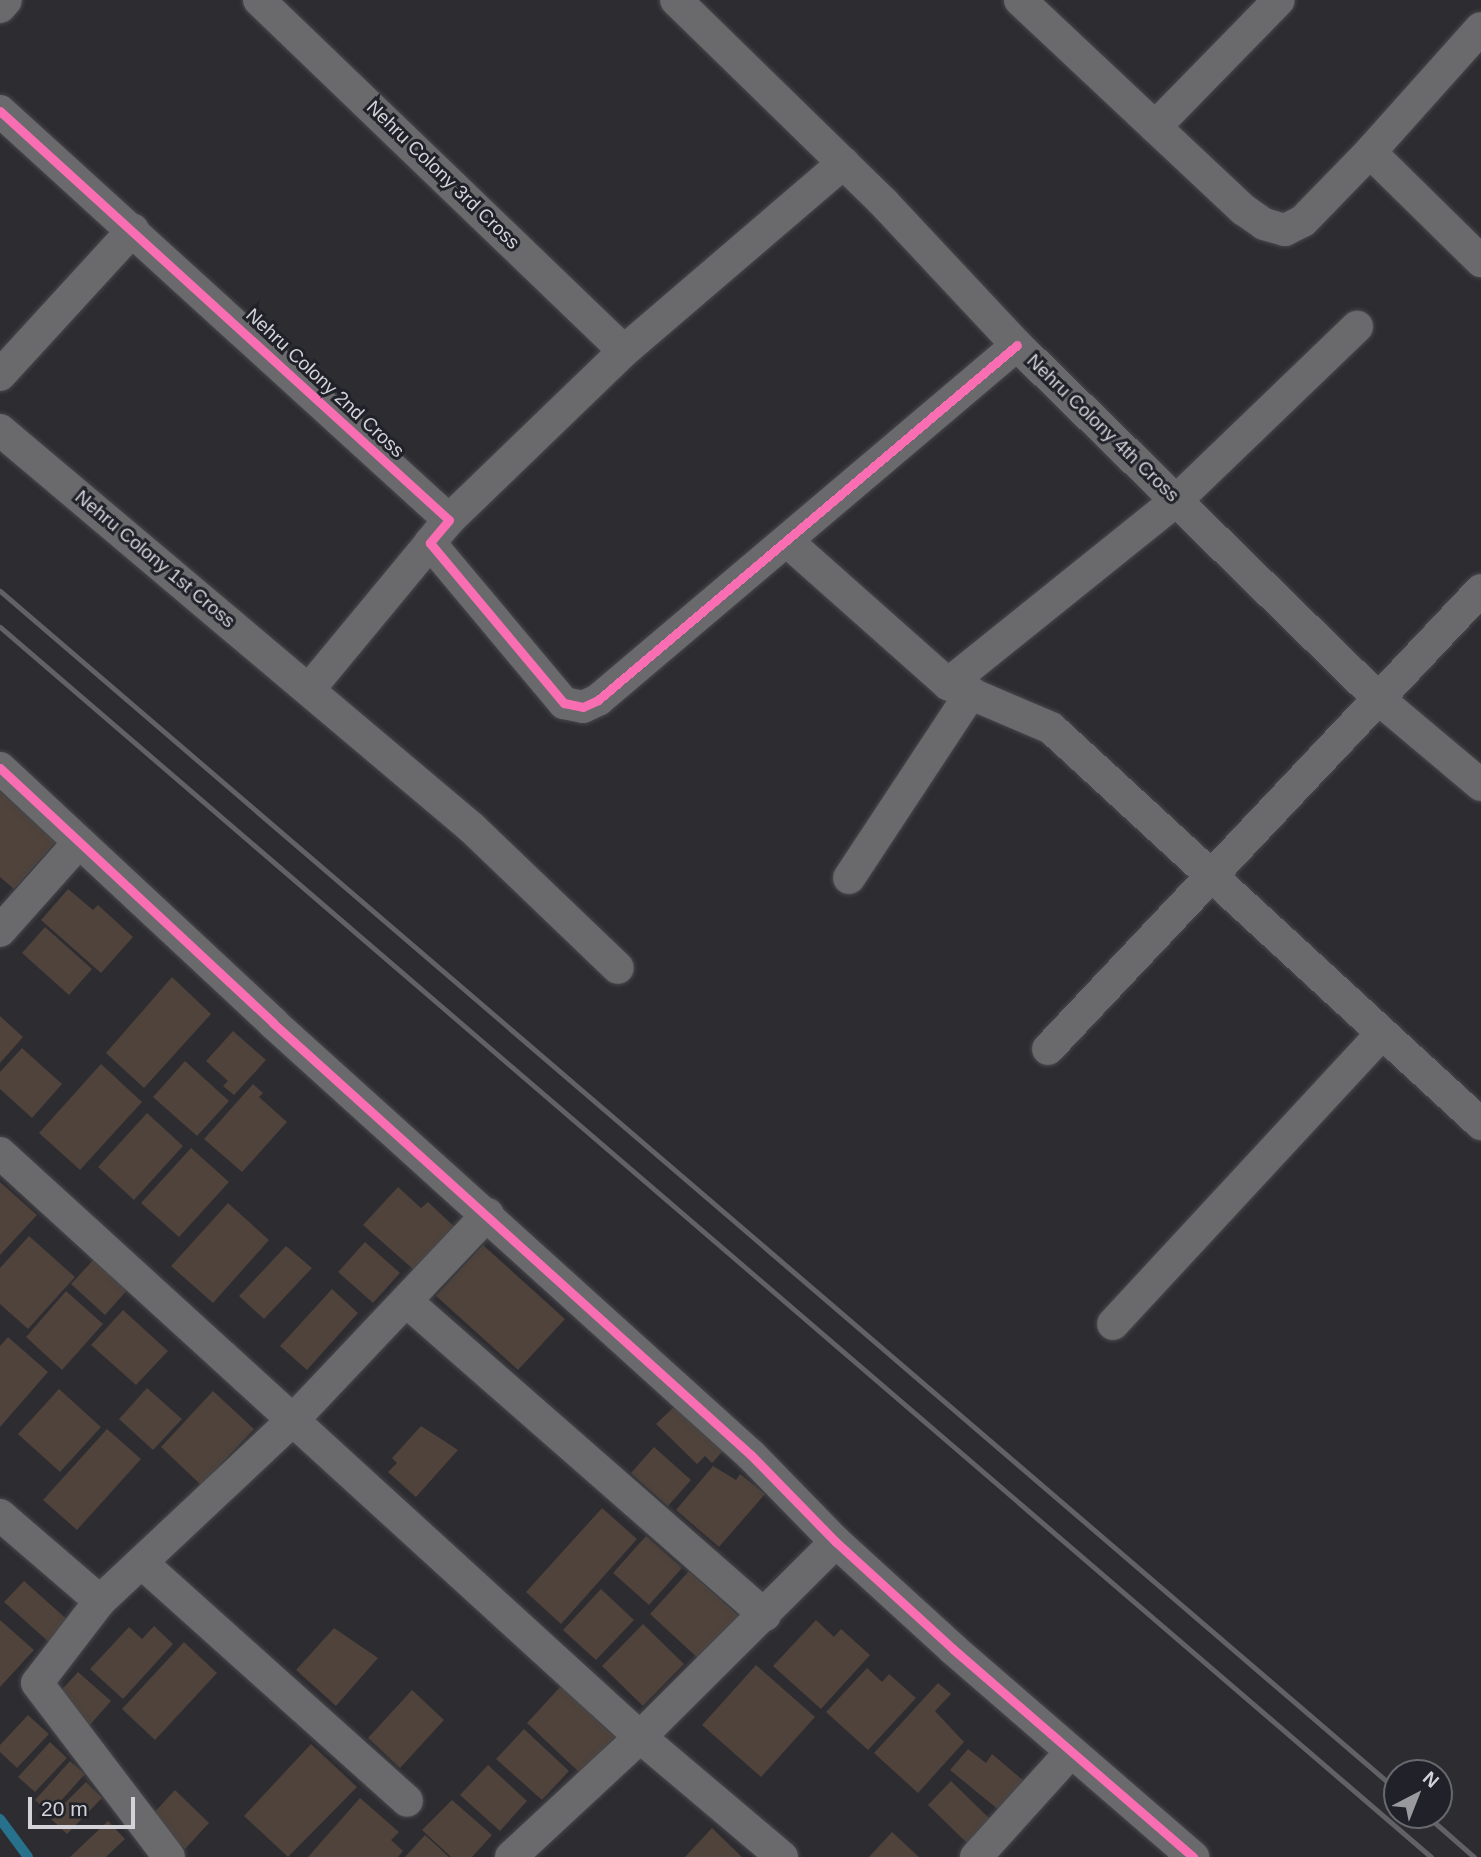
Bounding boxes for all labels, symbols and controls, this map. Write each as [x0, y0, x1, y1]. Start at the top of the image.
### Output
street label: Nehru Colony 3rd Cross [362, 96, 524, 254]
street label: Nehru Colony 2nd Cross [241, 304, 409, 462]
street label: Nehru Colony 4th Cross [1022, 349, 1184, 507]
street label: Nehru Colony 1st Cross [70, 485, 240, 633]
north arrow [1383, 1759, 1453, 1829]
text: N [1419, 1767, 1443, 1792]
scale bar [32, 1784, 138, 1828]
text: 20 m [41, 1797, 88, 1820]

